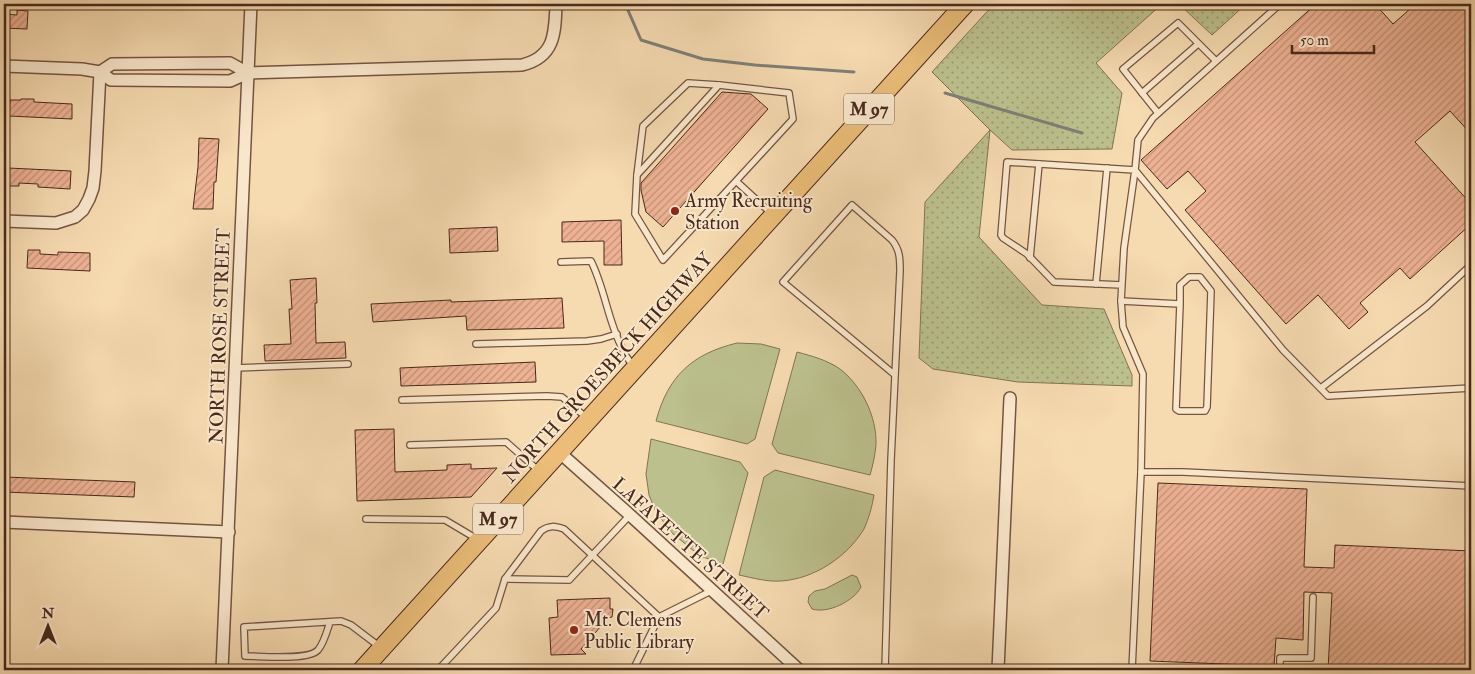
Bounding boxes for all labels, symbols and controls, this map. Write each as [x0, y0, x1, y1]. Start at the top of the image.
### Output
scale bar [1292, 22, 1375, 54]
text: 50 m [1300, 31, 1329, 50]
road number: M 97 [844, 94, 894, 125]
place label: Army Recruiting Station [684, 189, 813, 235]
marker: Army Recruiting Station [669, 205, 681, 217]
street label: NORTH ROSE STREET [204, 228, 236, 444]
street label: NORTH GROESBECK HIGHWAY [498, 247, 718, 488]
street label: LAFAYETTE STREET [607, 472, 773, 625]
road number: M 97 [473, 504, 523, 534]
north arrow [22, 602, 72, 652]
text: N [41, 605, 55, 622]
place label: Mt. Clemens Public Library [584, 608, 695, 654]
marker: Mt. Clemens Public Library [568, 624, 580, 636]

